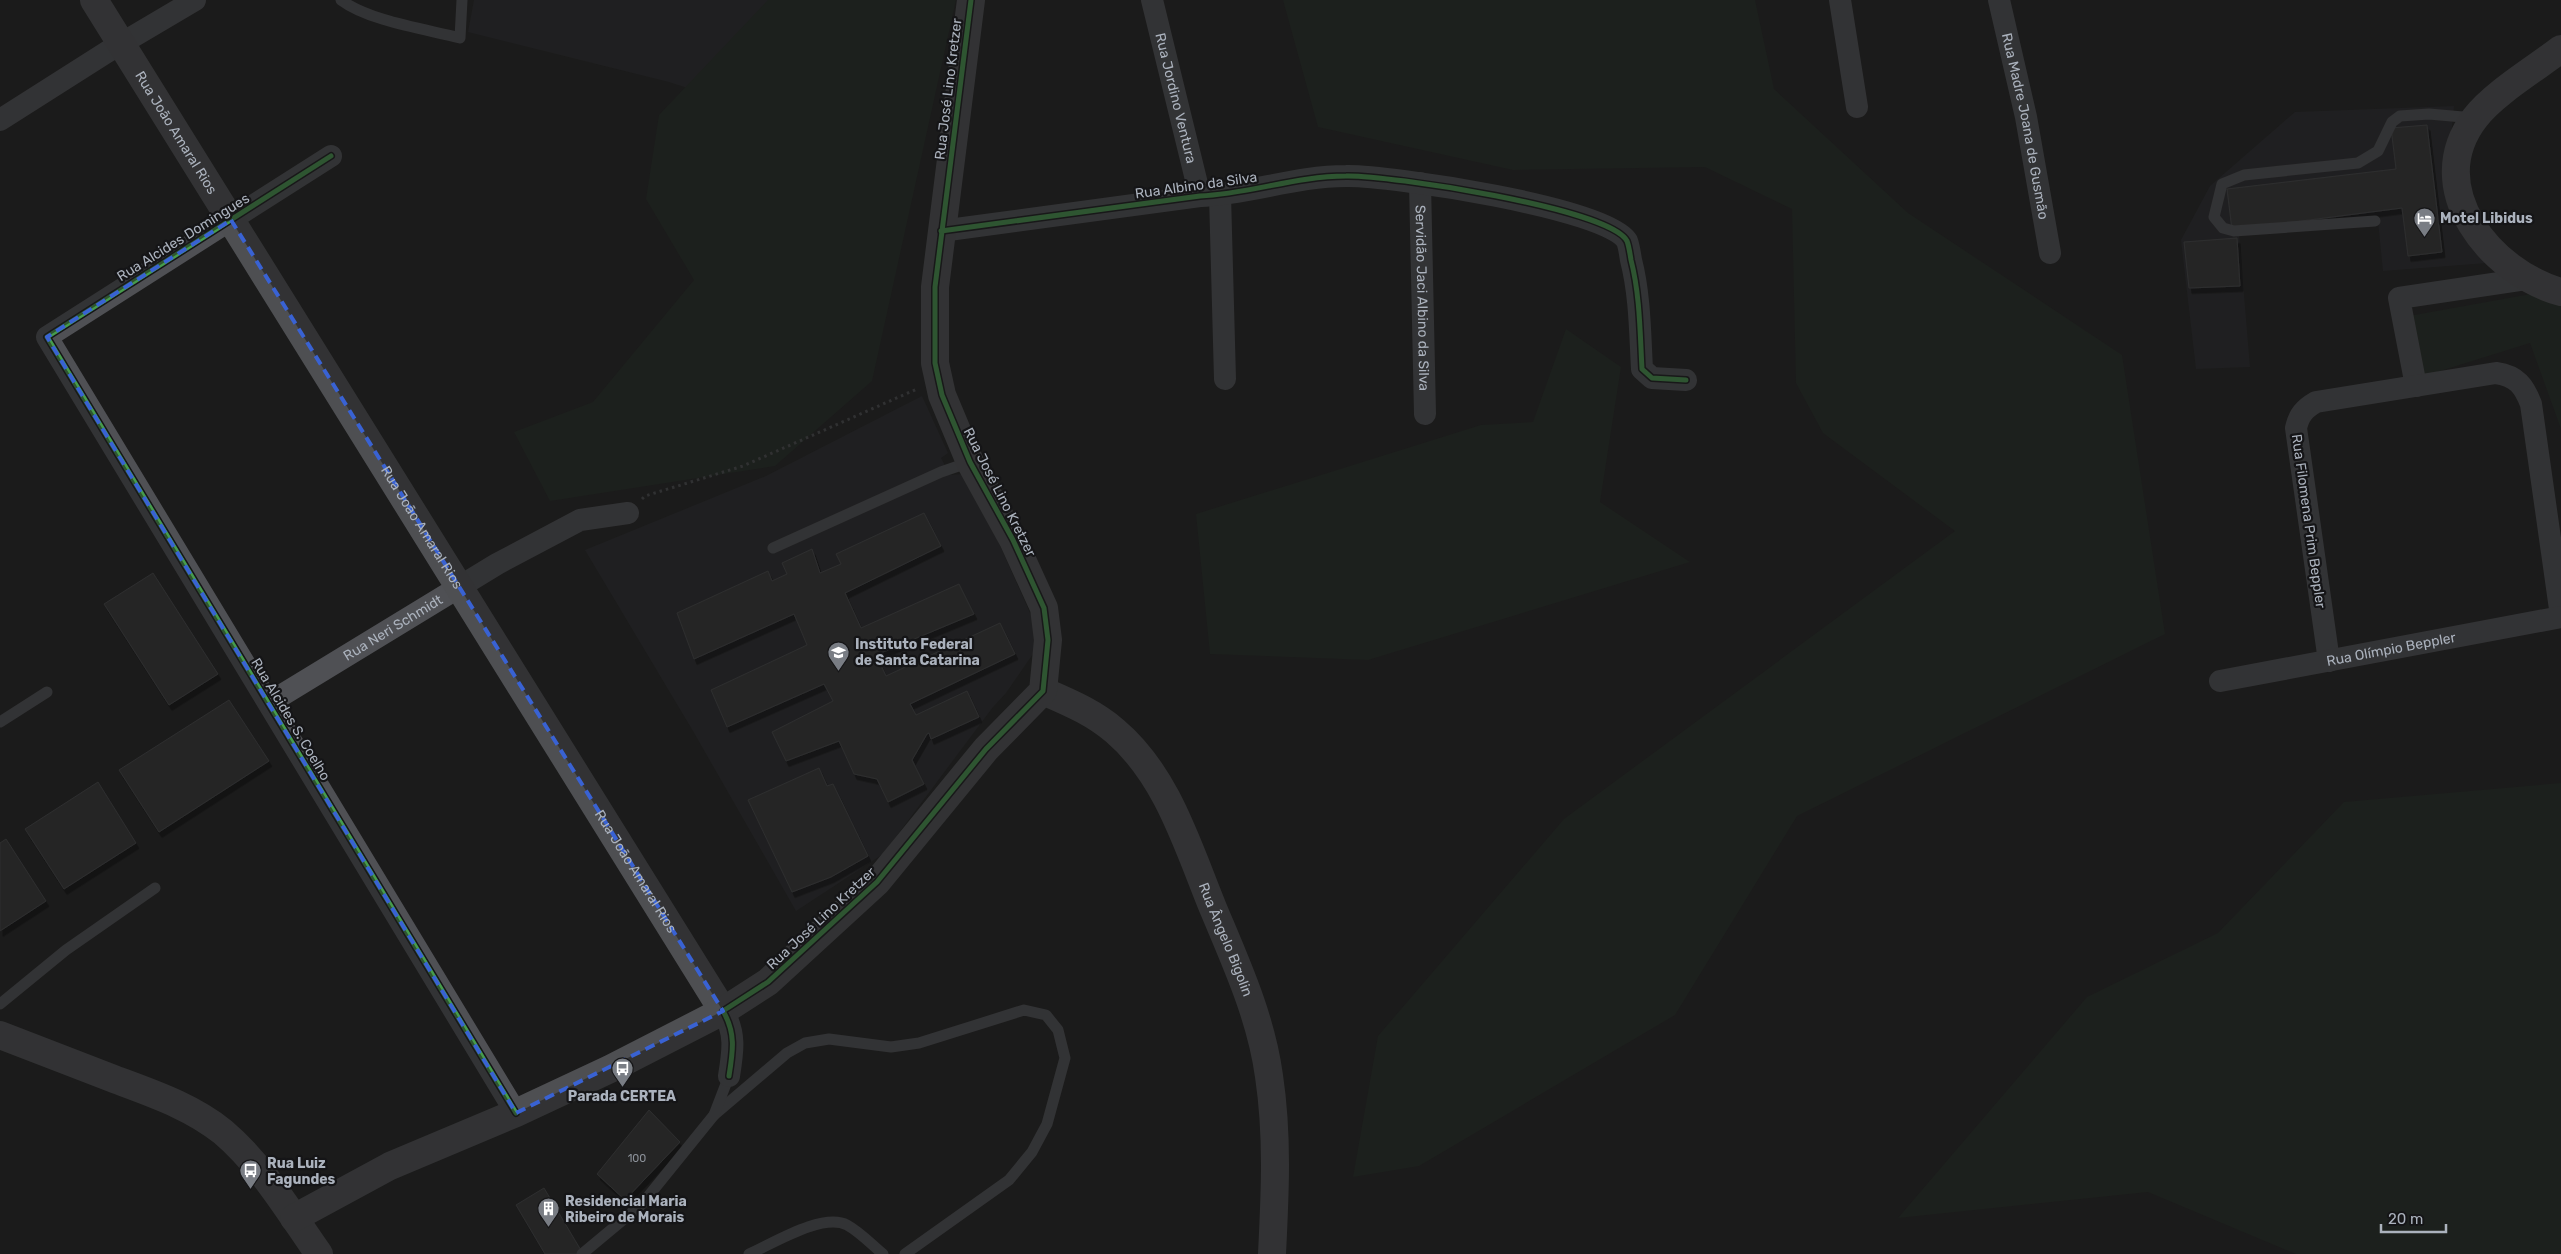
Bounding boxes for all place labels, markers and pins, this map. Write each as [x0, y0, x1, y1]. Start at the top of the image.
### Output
hotel icon: Motel Libidus [2412, 206, 2436, 237]
place label: Motel Libidus [2440, 210, 2533, 227]
place label: Instituto Federal de Santa Catarina [855, 636, 980, 669]
school or university icon: Instituto Federal de Santa Catarina [827, 640, 851, 671]
bus stop icon: Parada CERTEA [610, 1056, 634, 1087]
place label: Parada CERTEA [568, 1088, 676, 1105]
place label: Rua Luiz Fagundes [267, 1155, 336, 1188]
bus stop icon: Rua Luiz Fagundes [239, 1159, 263, 1190]
place label: Residencial Maria Ribeiro de Morais [565, 1193, 687, 1226]
building icon: Residencial Maria Ribeiro de Morais [537, 1197, 561, 1228]

